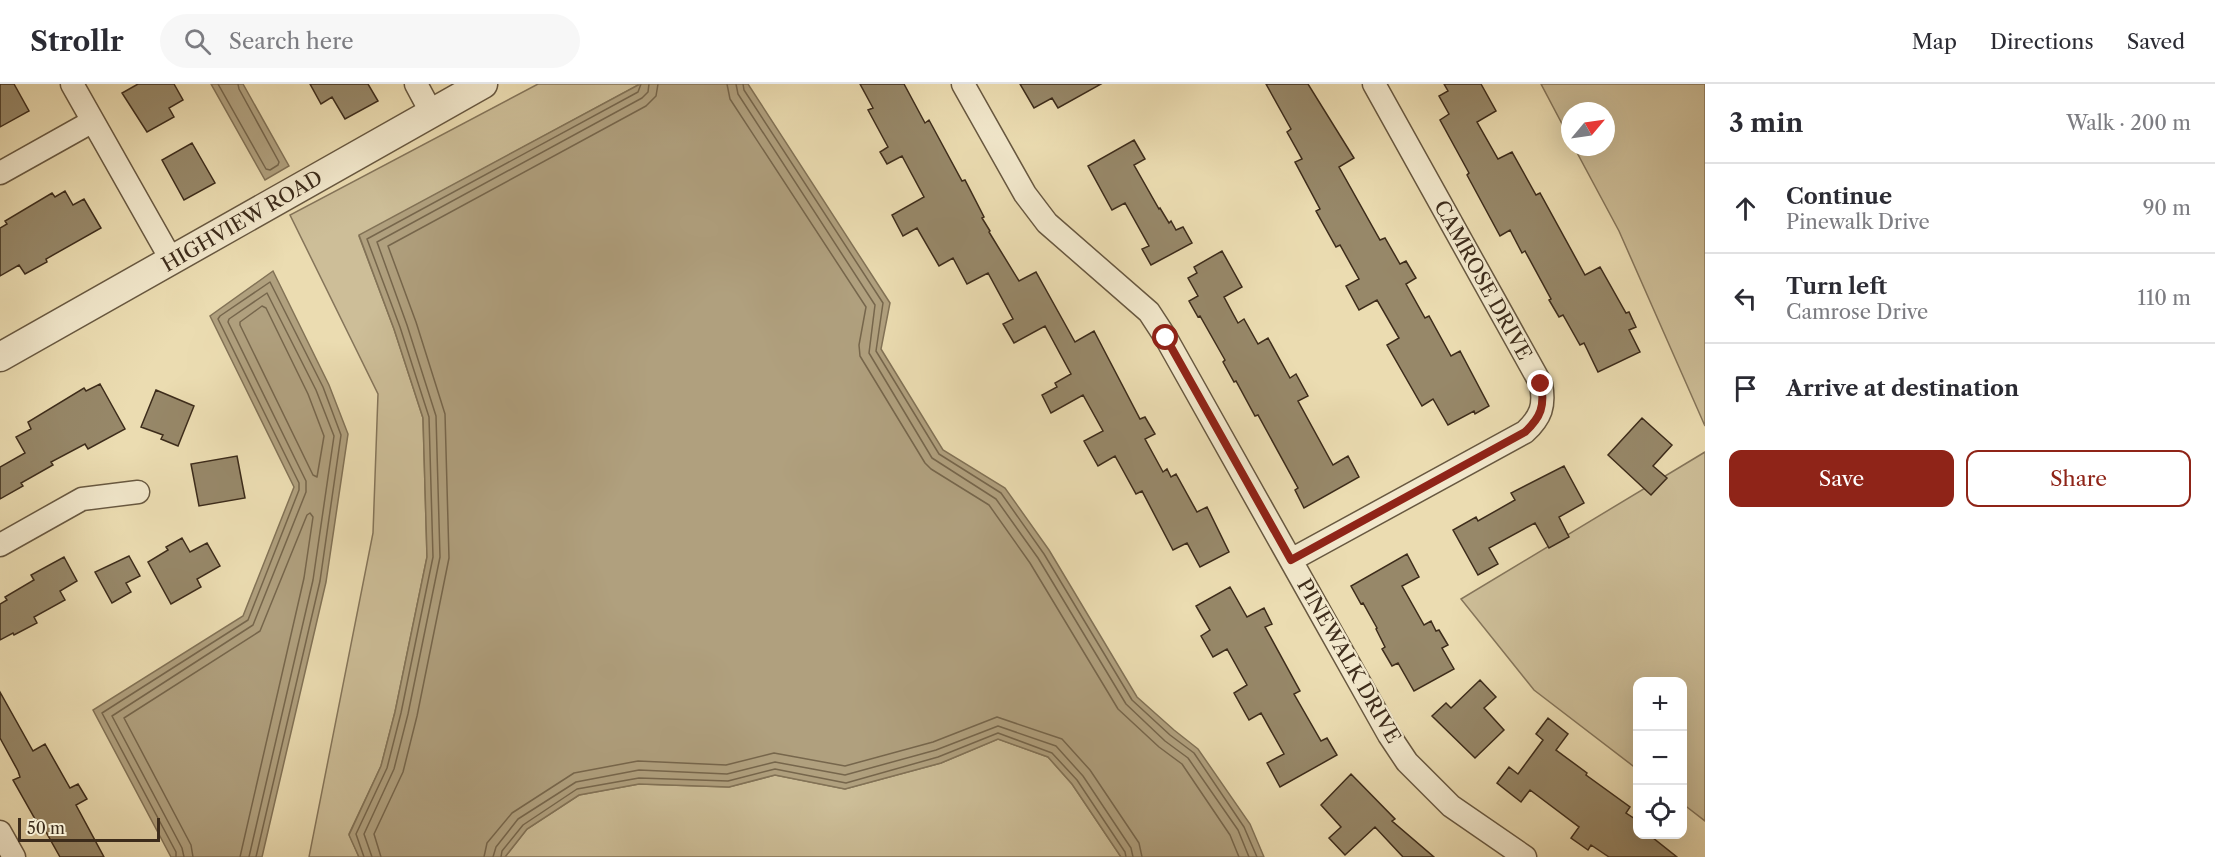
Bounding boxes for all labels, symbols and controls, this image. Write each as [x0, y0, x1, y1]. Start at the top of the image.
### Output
search box [160, 14, 580, 68]
text: Strollr [30, 24, 124, 58]
icon: search [181, 25, 214, 58]
text: Search here [229, 28, 353, 55]
text: Map [1912, 29, 1957, 54]
text: Directions [1990, 29, 2094, 54]
text: Saved [2127, 29, 2185, 54]
north arrow [1561, 102, 1615, 156]
text: 3 min [1729, 107, 1803, 139]
text: Walk · 200 m [2066, 111, 2191, 135]
street label: HIGHVIEW ROAD [157, 165, 327, 277]
text: Continue [1786, 183, 1892, 210]
icon: ahead [1729, 192, 1762, 225]
street label: CAMROSE DRIVE [1429, 196, 1537, 364]
text: 90 m [2143, 196, 2191, 220]
text: Pinewalk Drive [1786, 210, 1930, 234]
text: Turn left [1786, 273, 1887, 300]
icon: left [1729, 282, 1762, 315]
text: 110 m [2138, 286, 2191, 310]
text: Camrose Drive [1786, 300, 1928, 324]
route start [1152, 324, 1178, 350]
route end [1527, 370, 1553, 396]
icon: arrive [1729, 372, 1762, 405]
text: Arrive at destination [1786, 375, 2019, 402]
button: Save [1729, 450, 1954, 507]
button: Share [1966, 450, 2191, 507]
street label: PINEWALK DRIVE [1292, 574, 1406, 748]
map controls [1633, 677, 1687, 839]
button: + [1633, 677, 1687, 731]
button: − [1633, 731, 1687, 785]
button: locate [1633, 785, 1687, 839]
scale bar [18, 815, 160, 842]
text: 50 m [27, 818, 65, 838]

